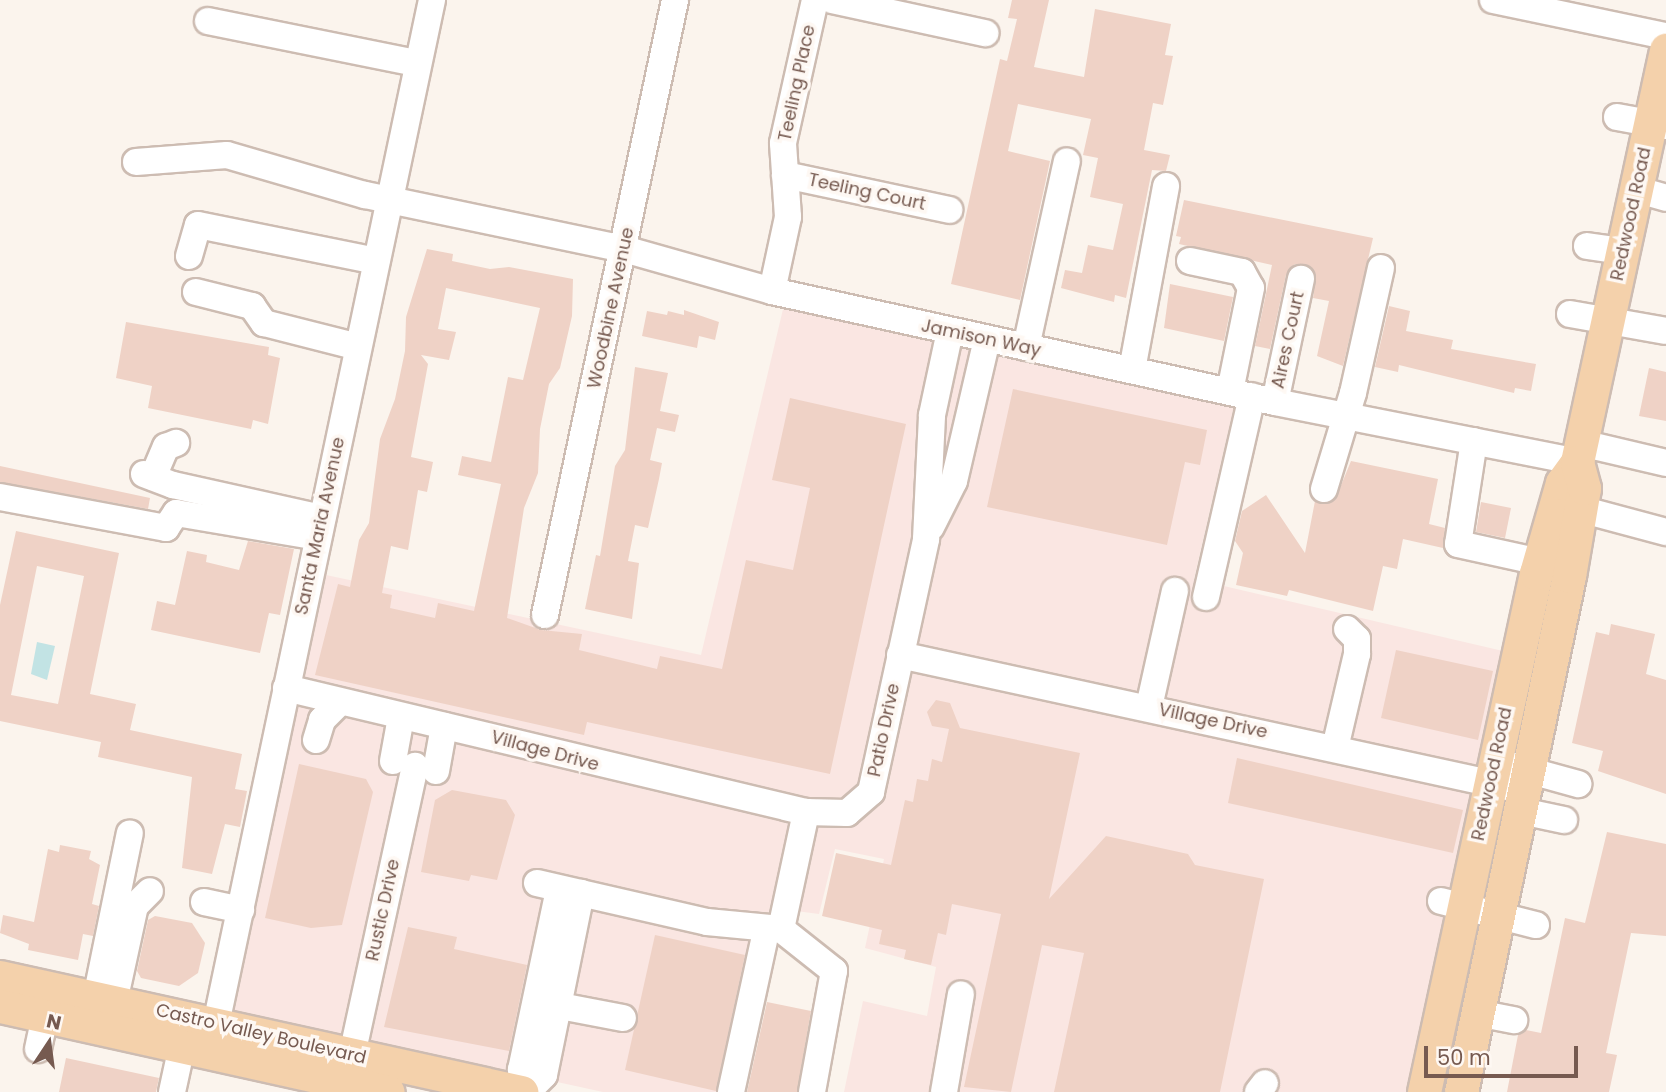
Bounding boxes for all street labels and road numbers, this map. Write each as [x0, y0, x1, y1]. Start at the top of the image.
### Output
street label: Teeling Place [774, 23, 820, 143]
street label: Redwood Road [1606, 145, 1656, 283]
street label: Teeling Court [806, 169, 928, 215]
street label: Woodbine Avenue [583, 225, 639, 391]
street label: Aires Court [1267, 289, 1309, 391]
street label: Jamison Way [919, 315, 1043, 361]
street label: Santa Maria Avenue [291, 435, 349, 617]
street label: Patio Drive [864, 681, 904, 779]
street label: Village Drive [1157, 699, 1269, 743]
street label: Redwood Road [1467, 705, 1517, 843]
street label: Village Drive [489, 726, 601, 776]
street label: Rustic Drive [362, 857, 404, 963]
street label: Castro Valley Boulevard [154, 999, 368, 1069]

